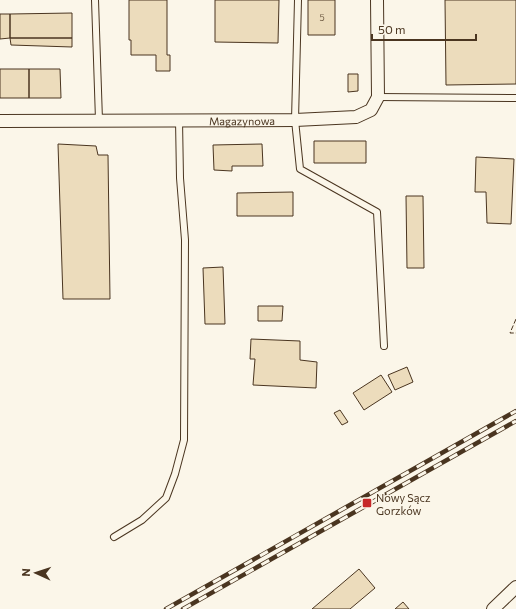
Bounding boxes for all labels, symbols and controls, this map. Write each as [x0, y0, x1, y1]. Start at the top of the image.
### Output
house number: 5 [319, 12, 325, 23]
scale bar [372, 16, 476, 42]
text: 50 m [378, 22, 406, 36]
street label: Magazynowa [209, 114, 275, 127]
place label: Nowy Sącz Gorzków [376, 491, 431, 517]
marker: Nowy Sącz Gorzków [361, 497, 373, 509]
north arrow [16, 553, 56, 593]
text: N [19, 568, 32, 577]

